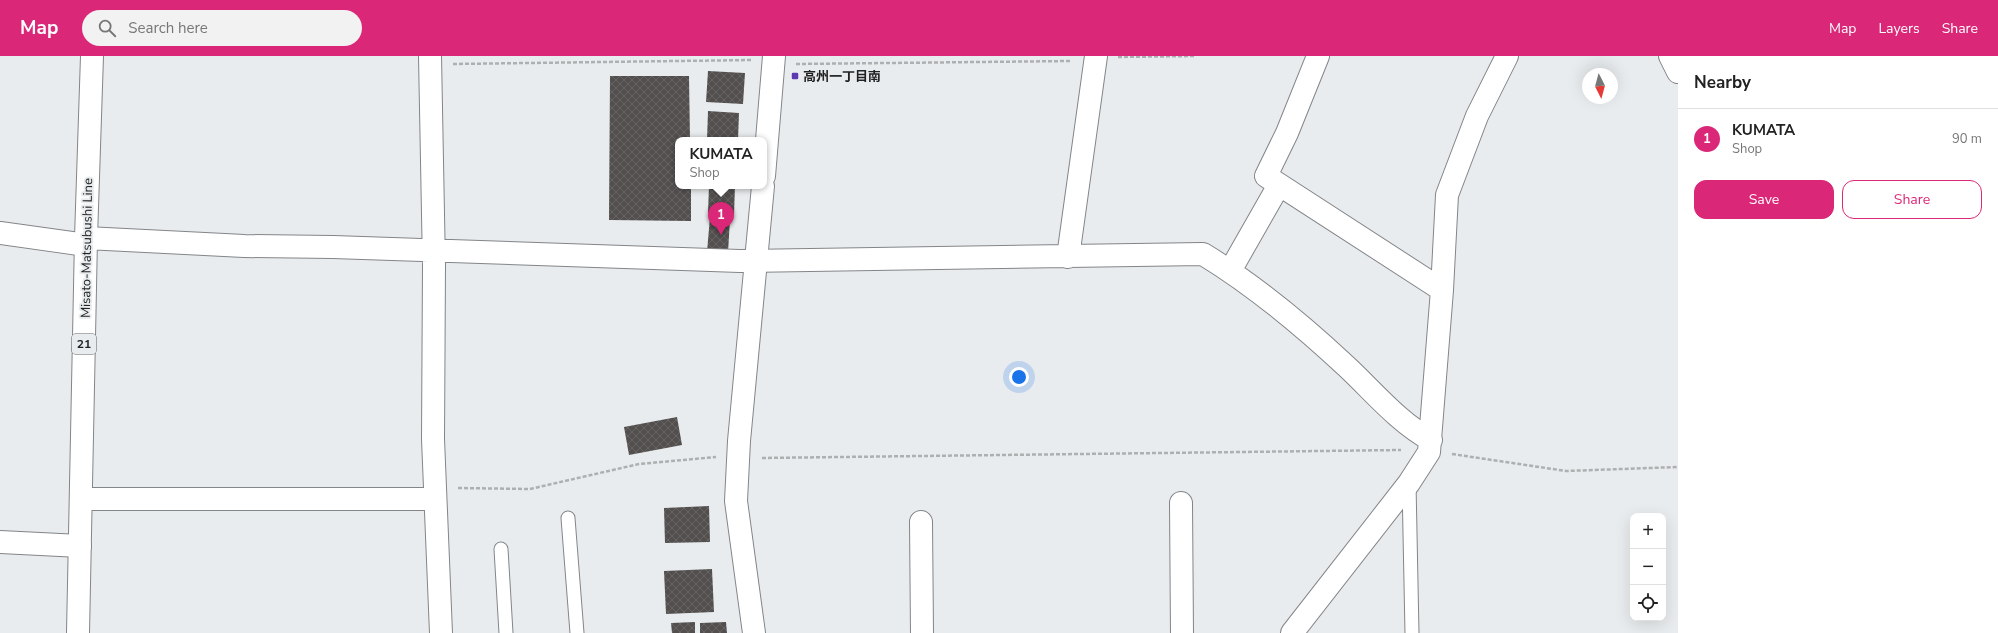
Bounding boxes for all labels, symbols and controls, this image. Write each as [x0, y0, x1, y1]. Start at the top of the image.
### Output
search box [82, 10, 362, 46]
text: Map [20, 15, 58, 41]
icon: search [96, 17, 118, 39]
text: Search here [128, 18, 208, 38]
text: Map [1829, 19, 1856, 38]
text: Layers [1878, 19, 1920, 38]
text: Share [1942, 19, 1978, 38]
place label: 高州一丁目南 [803, 68, 881, 86]
north arrow [1582, 68, 1618, 104]
marker: 高州一丁目南 [790, 71, 800, 81]
text: Nearby [1694, 71, 1751, 94]
text: KUMATA [1732, 120, 1795, 140]
text: 1 [1703, 130, 1711, 148]
text: 90 m [1952, 130, 1982, 148]
popup [675, 137, 767, 189]
text: Shop [1732, 140, 1762, 158]
text: KUMATA [689, 144, 753, 164]
text: Shop [689, 164, 720, 182]
street label: Misato-Matsubushi Line [77, 178, 97, 318]
button: Save [1694, 180, 1834, 219]
button: Share [1842, 180, 1982, 219]
pin: 1 [708, 202, 734, 235]
road number: 21 [72, 334, 96, 354]
your location [1009, 367, 1029, 387]
map controls [1630, 513, 1666, 621]
button: + [1630, 513, 1666, 549]
button: − [1630, 549, 1666, 585]
button: locate [1630, 585, 1666, 621]

